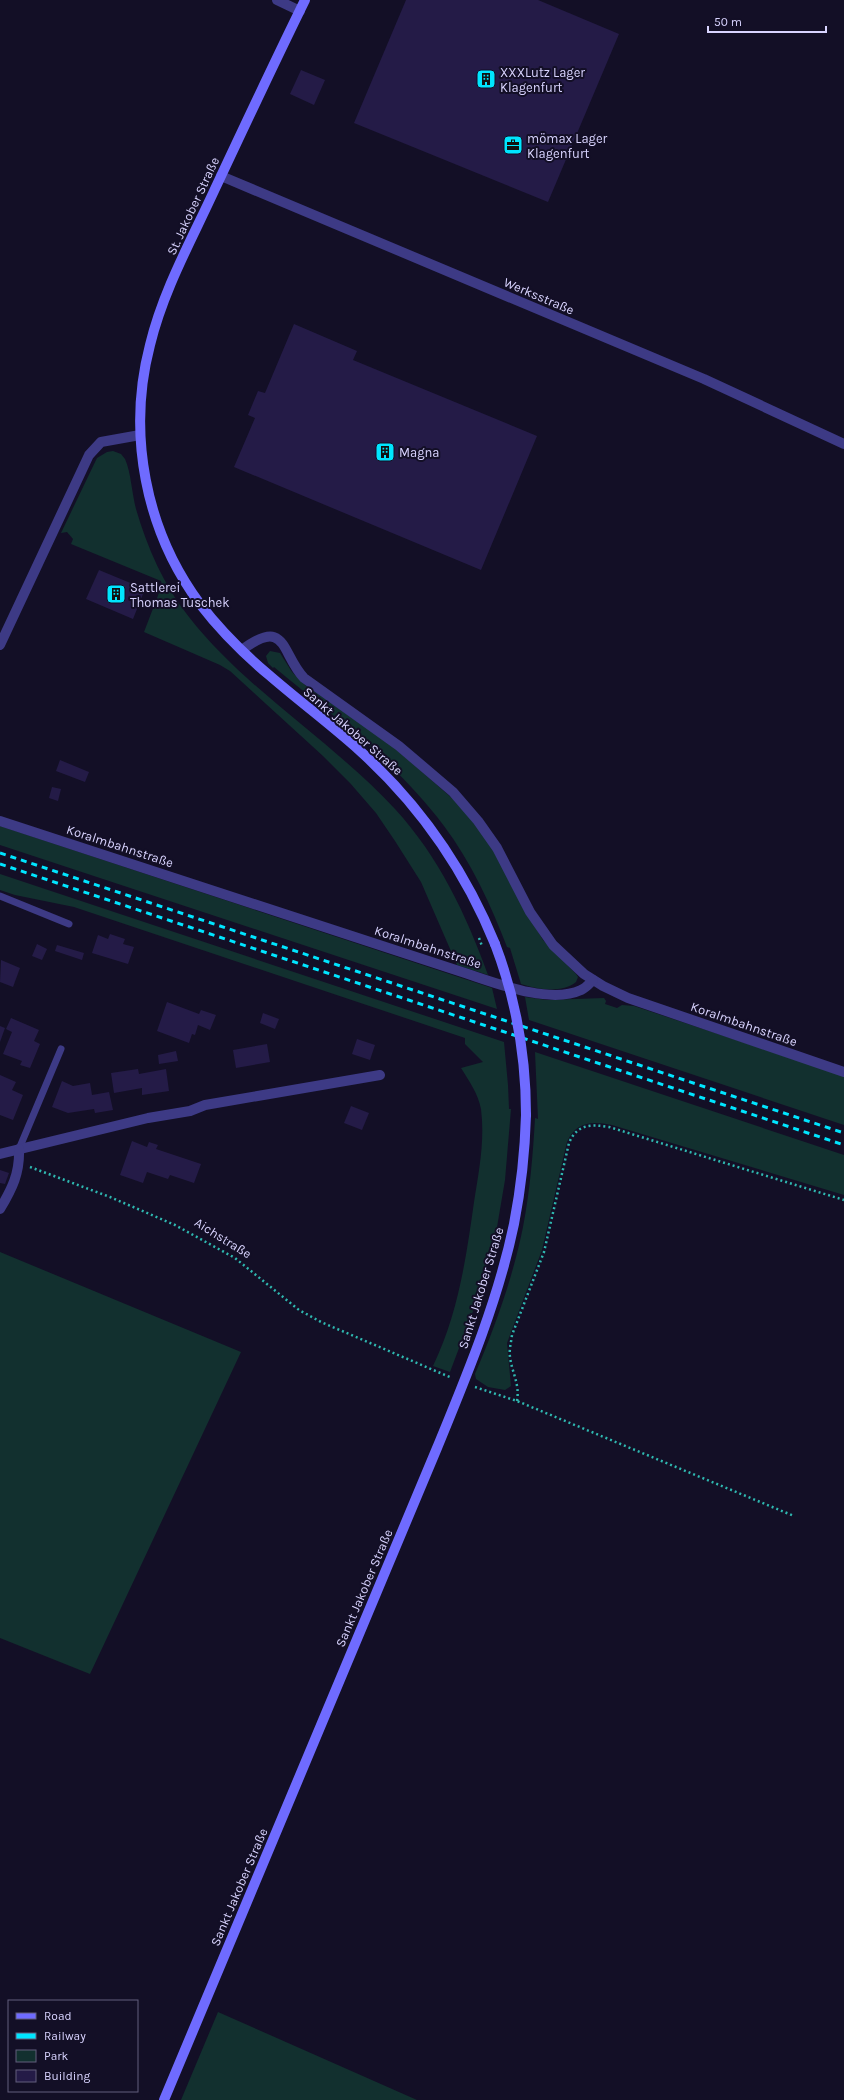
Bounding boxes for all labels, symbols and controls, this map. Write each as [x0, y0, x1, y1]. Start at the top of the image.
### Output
scale bar [708, 8, 826, 34]
text: 50 m [714, 15, 742, 29]
place label: XXXLutz Lager Klagenfurt [500, 65, 585, 95]
building icon: XXXLutz Lager Klagenfurt [475, 68, 497, 90]
place label: mömax Lager Klagenfurt [527, 131, 608, 161]
office icon: mömax Lager Klagenfurt [502, 134, 524, 156]
street label: St. Jakober Straße [164, 154, 222, 257]
street label: Werksstraße [502, 274, 577, 318]
building icon: Magna [374, 441, 396, 463]
place label: Magna [399, 445, 440, 460]
place label: Sattlerei Thomas Tuschek [130, 580, 230, 610]
building icon: Sattlerei Thomas Tuschek [105, 583, 127, 605]
street label: Sankt Jakober Straße [300, 684, 406, 778]
street label: Koralmbahnstraße [65, 822, 176, 870]
street label: Koralmbahnstraße [373, 923, 484, 971]
street label: Koralmbahnstraße [689, 999, 799, 1049]
street label: Aichstraße [192, 1215, 254, 1262]
street label: Sankt Jakober Straße [455, 1225, 507, 1351]
street label: Sankt Jakober Straße [332, 1527, 396, 1649]
street label: Sankt Jakober Straße [207, 1826, 271, 1948]
legend [8, 2000, 138, 2092]
text: Road [44, 2009, 72, 2023]
text: Railway [44, 2029, 86, 2043]
text: Park [44, 2049, 69, 2063]
text: Building [44, 2069, 91, 2083]

